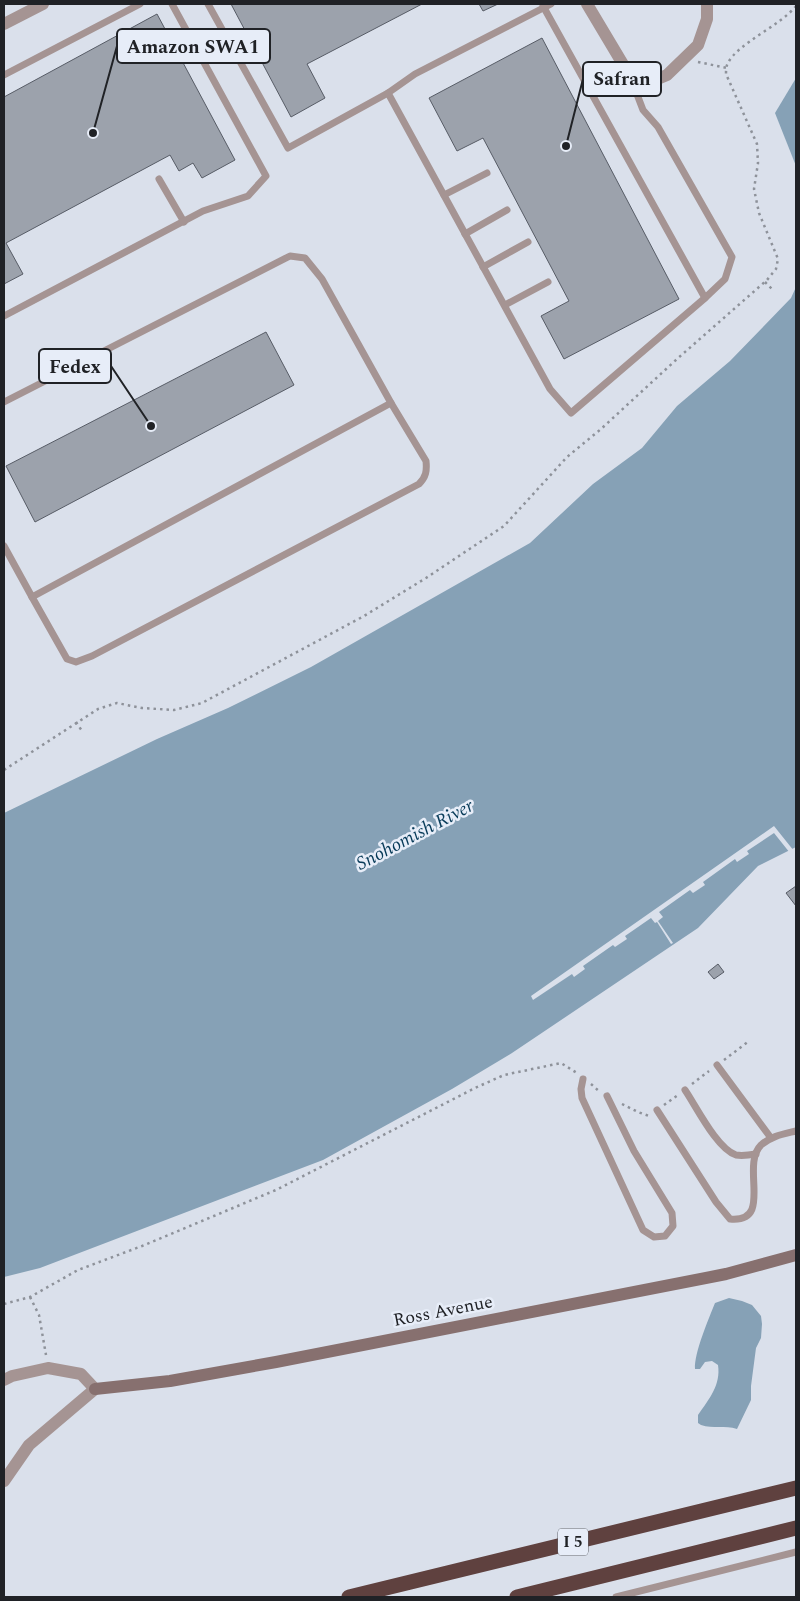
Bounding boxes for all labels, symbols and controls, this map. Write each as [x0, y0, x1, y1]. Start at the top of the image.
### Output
callout: Amazon SWA1 [117, 29, 270, 63]
text: Amazon SWA1 [127, 33, 259, 62]
callout: Safran [583, 62, 661, 96]
text: Safran [593, 65, 651, 94]
callout: Fedex [39, 349, 111, 383]
text: Fedex [49, 353, 102, 382]
water label: Snohomish River [351, 792, 479, 878]
street label: Ross Avenue [391, 1288, 495, 1334]
road number: I 5 [558, 1528, 588, 1555]

